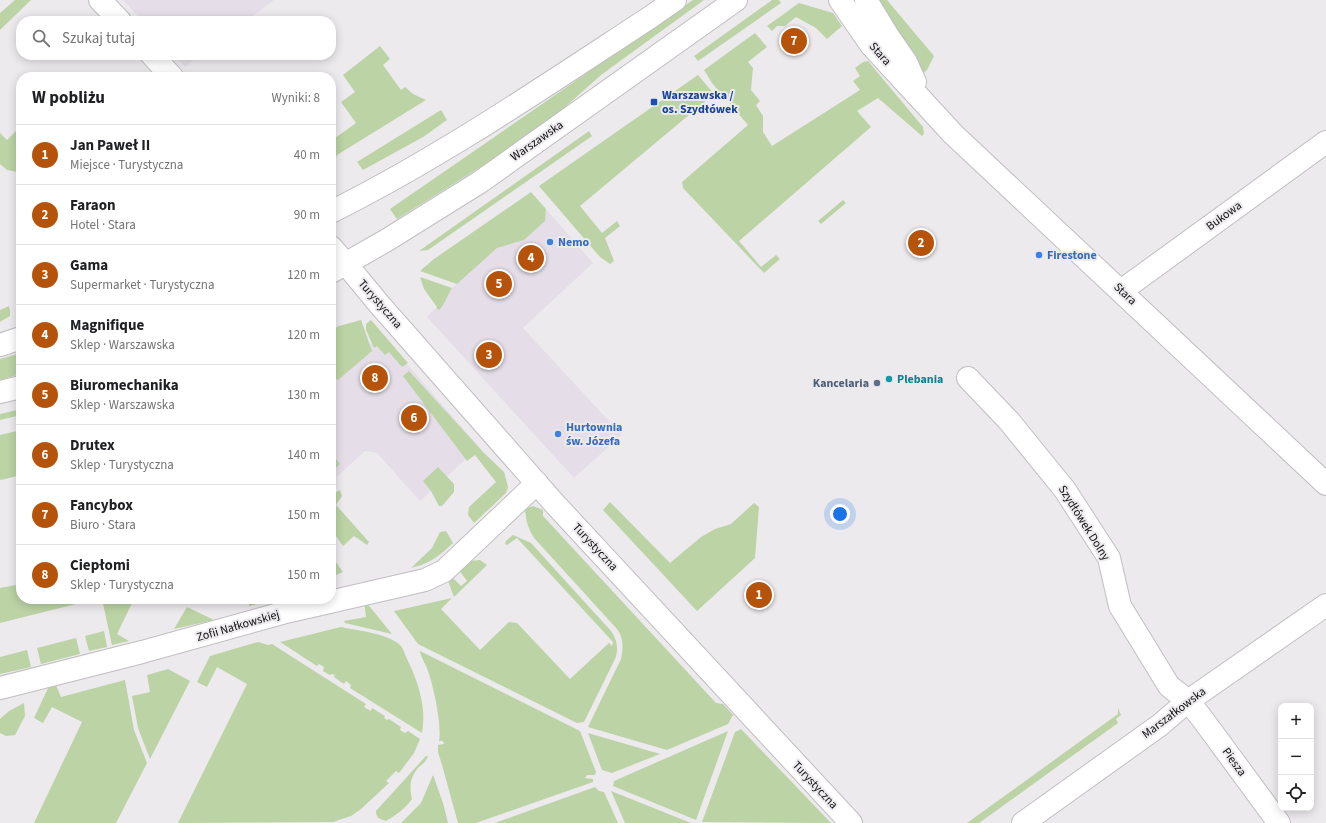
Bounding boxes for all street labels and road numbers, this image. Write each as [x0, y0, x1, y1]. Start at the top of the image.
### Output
street label: Stara [865, 39, 895, 69]
street label: Warszawska [507, 117, 567, 165]
street label: Bukowa [1203, 197, 1245, 235]
street label: Turystyczna [354, 276, 406, 332]
street label: Stara [1110, 279, 1140, 309]
street label: Szydłówek Dolny [1054, 482, 1114, 564]
street label: Turystyczna [568, 519, 622, 575]
street label: Zofii Nałkowskiej [195, 606, 281, 646]
street label: Marszałkowska [1138, 683, 1210, 743]
street label: Piesza [1218, 744, 1250, 780]
street label: Turystyczna [788, 757, 842, 813]

